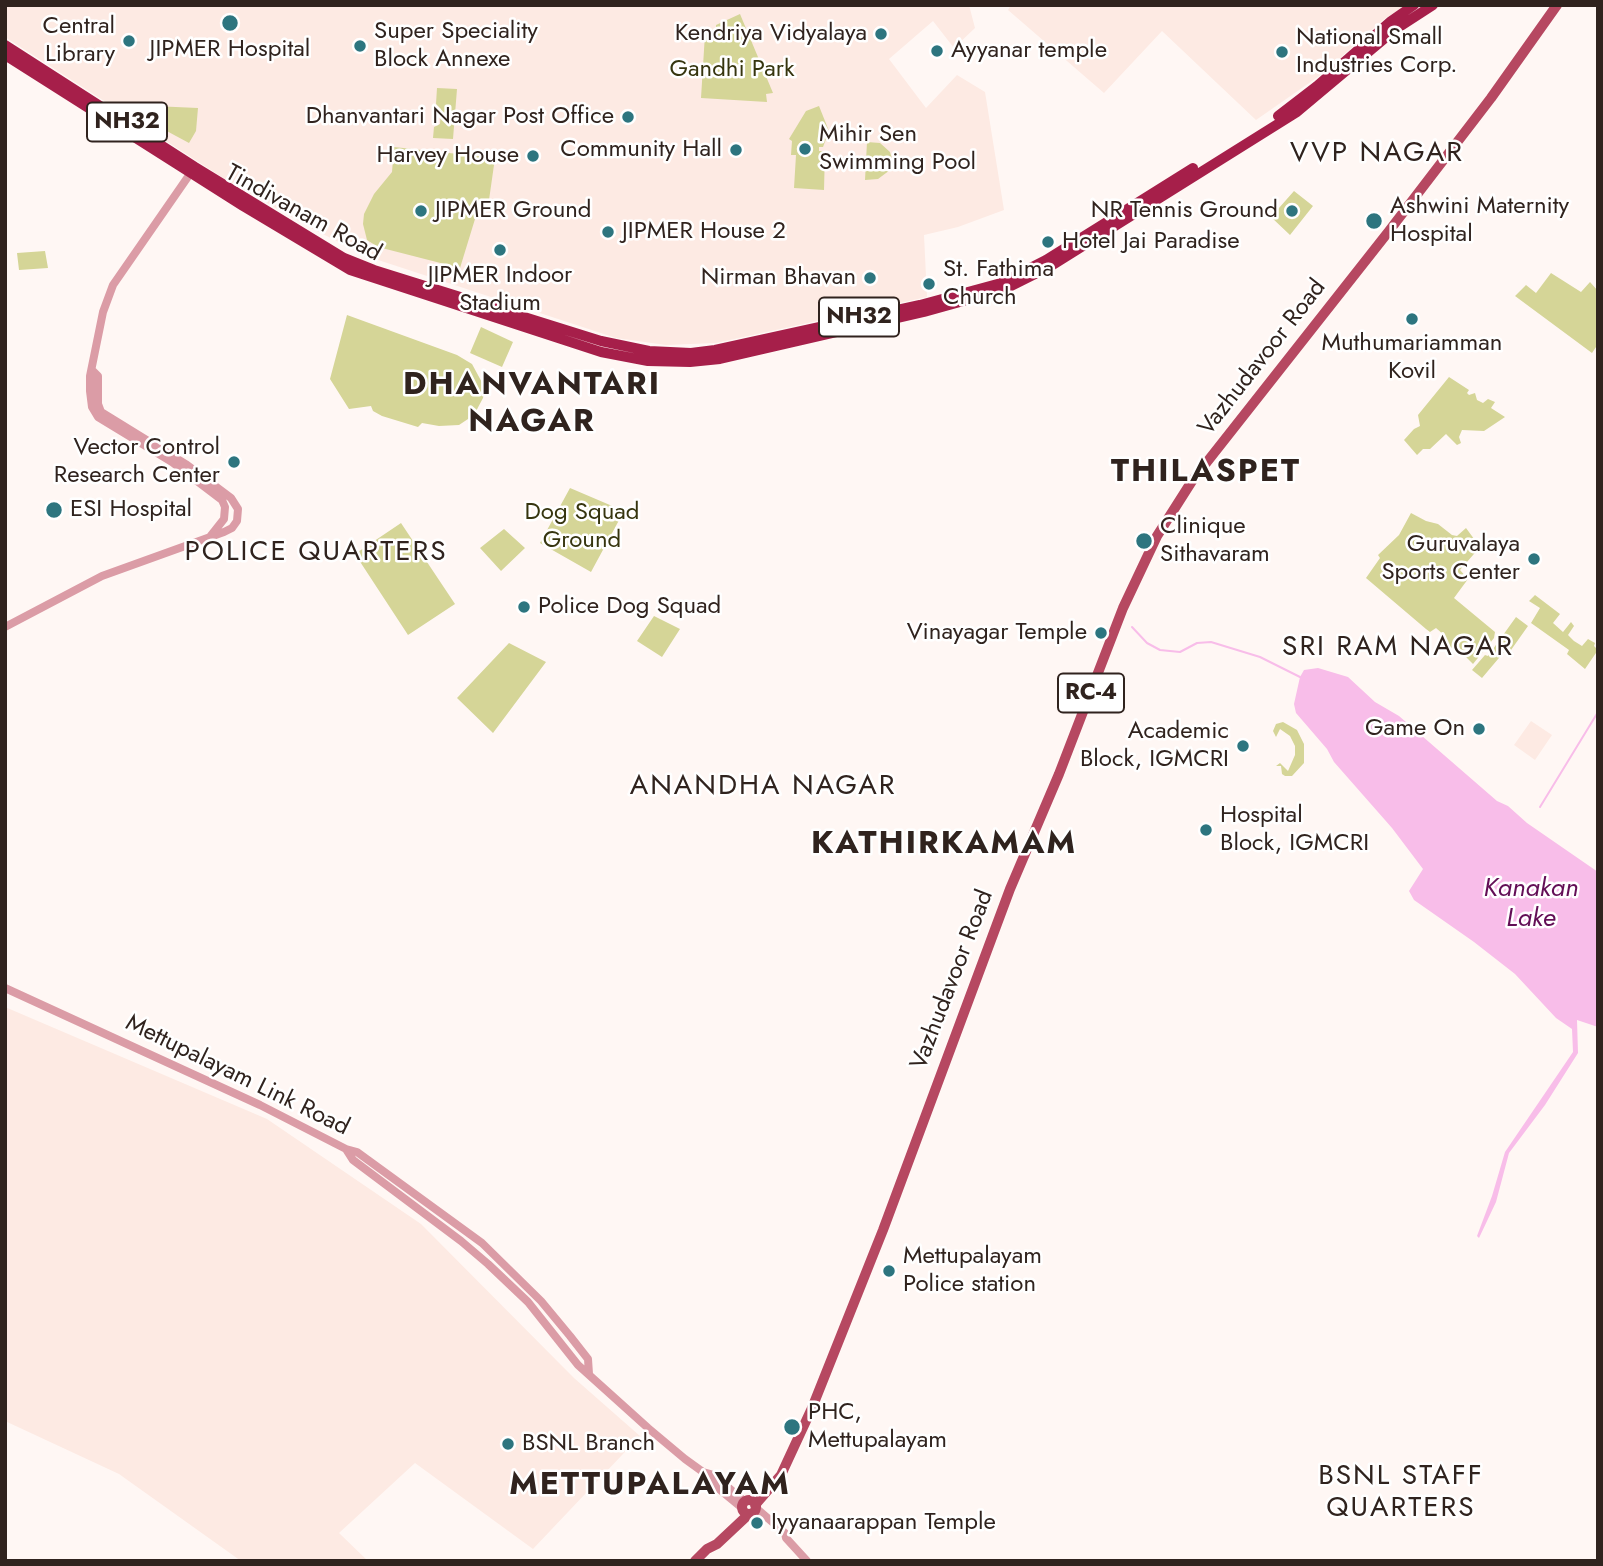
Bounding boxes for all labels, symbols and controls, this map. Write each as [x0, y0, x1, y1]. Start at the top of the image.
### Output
place label: Central Library [43, 13, 115, 69]
marker: JIPMER Hospital [220, 13, 240, 33]
place label: Super Speciality Block Annexe [374, 18, 538, 74]
place label: Kendriya Vidyalaya [675, 20, 867, 48]
place label: National Small Industries Corp. [1296, 24, 1457, 80]
marker: Kendriya Vidyalaya [873, 26, 889, 42]
marker: Central Library [121, 33, 137, 49]
place label: JIPMER Hospital [150, 36, 310, 64]
place label: Ayyanar temple [951, 37, 1107, 65]
marker: Super Speciality Block Annexe [352, 38, 368, 54]
marker: Ayyanar temple [929, 43, 945, 59]
marker: National Small Industries Corp. [1274, 44, 1290, 60]
park label: Gandhi Park [669, 56, 795, 84]
road number: NH32 [87, 102, 167, 141]
place label: Dhanvantari Nagar Post Office [306, 103, 614, 131]
marker: Dhanvantari Nagar Post Office [620, 109, 636, 125]
place label: Mihir Sen Swimming Pool [819, 121, 976, 177]
place label: Community Hall [560, 136, 722, 164]
district label: VVP NAGAR [1291, 137, 1463, 171]
marker: Mihir Sen Swimming Pool [797, 141, 813, 157]
place label: Harvey House [376, 142, 519, 170]
marker: Community Hall [728, 142, 744, 158]
marker: Harvey House [525, 148, 541, 164]
street label: Tindivanam Road [220, 159, 386, 269]
place label: Ashwini Maternity Hospital [1390, 193, 1569, 249]
place label: JIPMER Ground [435, 197, 592, 225]
place label: NR Tennis Ground [1091, 197, 1278, 225]
marker: JIPMER Ground [413, 203, 429, 219]
marker: NR Tennis Ground [1284, 203, 1300, 219]
marker: Ashwini Maternity Hospital [1364, 211, 1384, 231]
place label: JIPMER House 2 [622, 218, 786, 246]
marker: JIPMER House 2 [600, 224, 616, 240]
place label: Hotel Jai Paradise [1062, 228, 1240, 256]
marker: Hotel Jai Paradise [1040, 234, 1056, 250]
marker: JIPMER Indoor Stadium [492, 242, 508, 258]
place label: St. Fathima Church [943, 256, 1054, 312]
place label: JIPMER Indoor Stadium [428, 262, 572, 318]
place label: Nirman Bhavan [701, 264, 856, 292]
marker: Nirman Bhavan [862, 270, 878, 286]
street label: Vazhudavoor Road [1193, 274, 1333, 442]
marker: St. Fathima Church [921, 276, 937, 292]
road number: NH32 [819, 298, 899, 336]
marker: Muthumariamman Kovil [1404, 311, 1420, 327]
place label: Muthumariamman Kovil [1322, 330, 1502, 386]
district label: DHANVANTARI NAGAR [404, 367, 660, 442]
place label: Vector Control Research Center [54, 434, 220, 490]
marker: Vector Control Research Center [226, 454, 242, 470]
district label: THILASPET [1112, 454, 1300, 492]
place label: ESI Hospital [70, 496, 192, 524]
park label: Dog Squad Ground [525, 499, 639, 555]
marker: ESI Hospital [44, 500, 64, 520]
place label: Clinique Sithavaram [1160, 513, 1270, 569]
marker: Clinique Sithavaram [1134, 531, 1154, 551]
place label: Guruvalaya Sports Center [1381, 531, 1520, 587]
district label: POLICE QUARTERS [186, 536, 446, 570]
marker: Guruvalaya Sports Center [1526, 551, 1542, 567]
place label: Police Dog Squad [538, 593, 721, 621]
marker: Police Dog Squad [516, 599, 532, 615]
place label: Vinayagar Temple [907, 619, 1087, 647]
marker: Vinayagar Temple [1093, 625, 1109, 641]
district label: SRI RAM NAGAR [1284, 631, 1512, 665]
road number: RC-4 [1058, 674, 1124, 712]
place label: Game On [1365, 715, 1465, 743]
place label: Academic Block, IGMCRI [1080, 718, 1229, 774]
marker: Game On [1471, 721, 1487, 737]
marker: Academic Block, IGMCRI [1235, 738, 1251, 754]
district label: ANANDHA NAGAR [631, 770, 895, 804]
place label: Hospital Block, IGMCRI [1220, 802, 1369, 858]
marker: Hospital Block, IGMCRI [1198, 822, 1214, 838]
district label: KATHIRKAMAM [812, 826, 1076, 864]
water label: Kanakan Lake [1484, 874, 1578, 936]
street label: Vazhudavoor Road [906, 886, 1000, 1074]
street label: Mettupalayam Link Road [120, 1009, 354, 1143]
place label: Mettupalayam Police station [903, 1243, 1042, 1299]
marker: Mettupalayam Police station [881, 1263, 897, 1279]
place label: PHC, Mettupalayam [808, 1399, 947, 1455]
marker: PHC, Mettupalayam [782, 1417, 802, 1437]
place label: BSNL Branch [522, 1430, 655, 1458]
marker: BSNL Branch [500, 1436, 516, 1452]
district label: BSNL STAFF QUARTERS [1319, 1460, 1483, 1526]
district label: METTUPALAYAM [511, 1467, 789, 1505]
place label: Iyyanaarappan Temple [771, 1509, 996, 1537]
marker: Iyyanaarappan Temple [749, 1515, 765, 1531]

